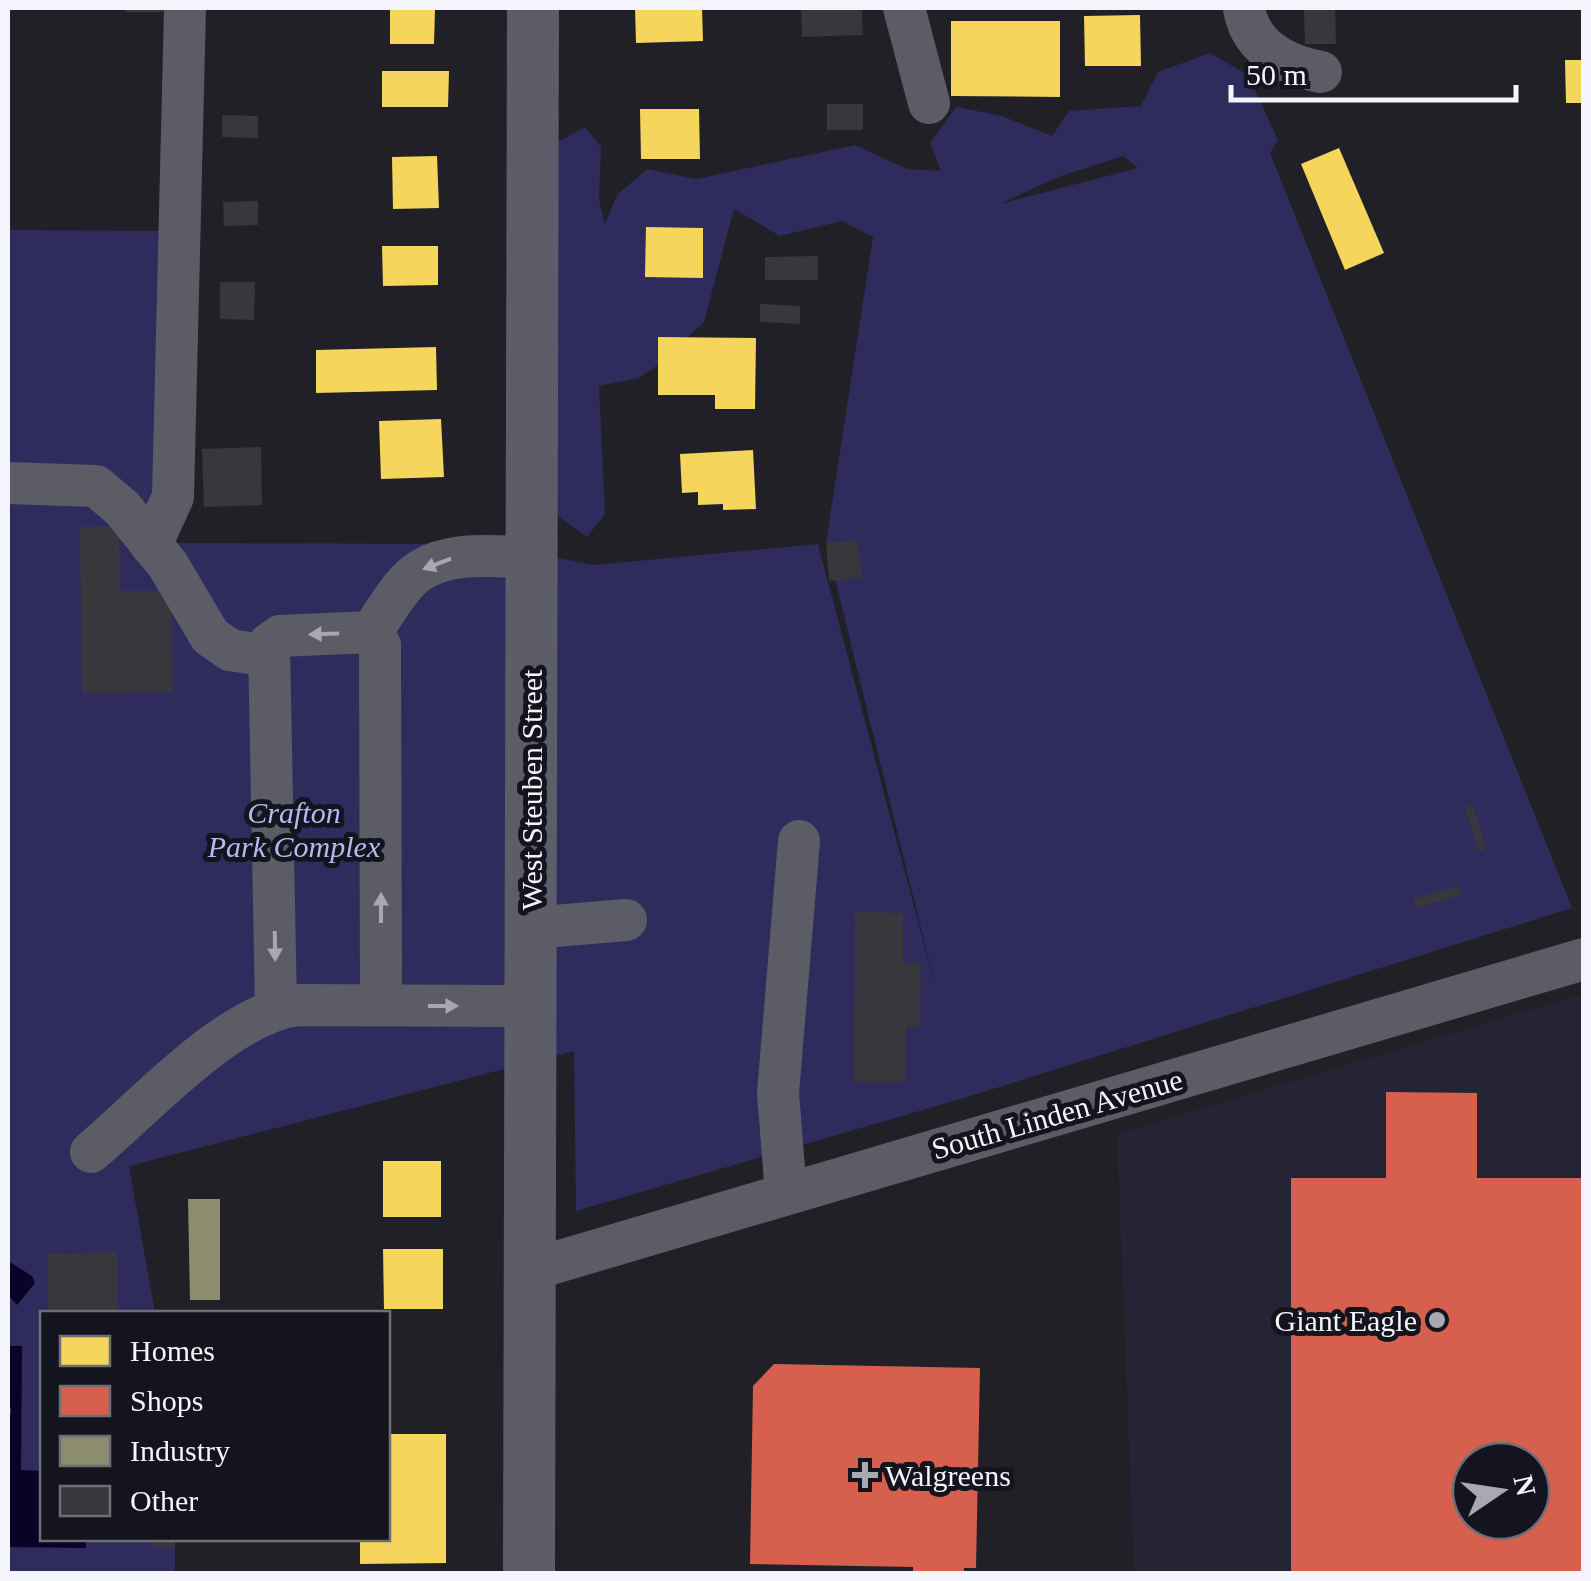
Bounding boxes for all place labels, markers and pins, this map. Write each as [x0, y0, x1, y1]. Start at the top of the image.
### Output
place label: Giant Eagle [1275, 1304, 1417, 1337]
marker: Giant Eagle [1426, 1309, 1448, 1331]
place label: Walgreens [885, 1459, 1011, 1492]
marker: Walgreens [854, 1464, 876, 1486]

